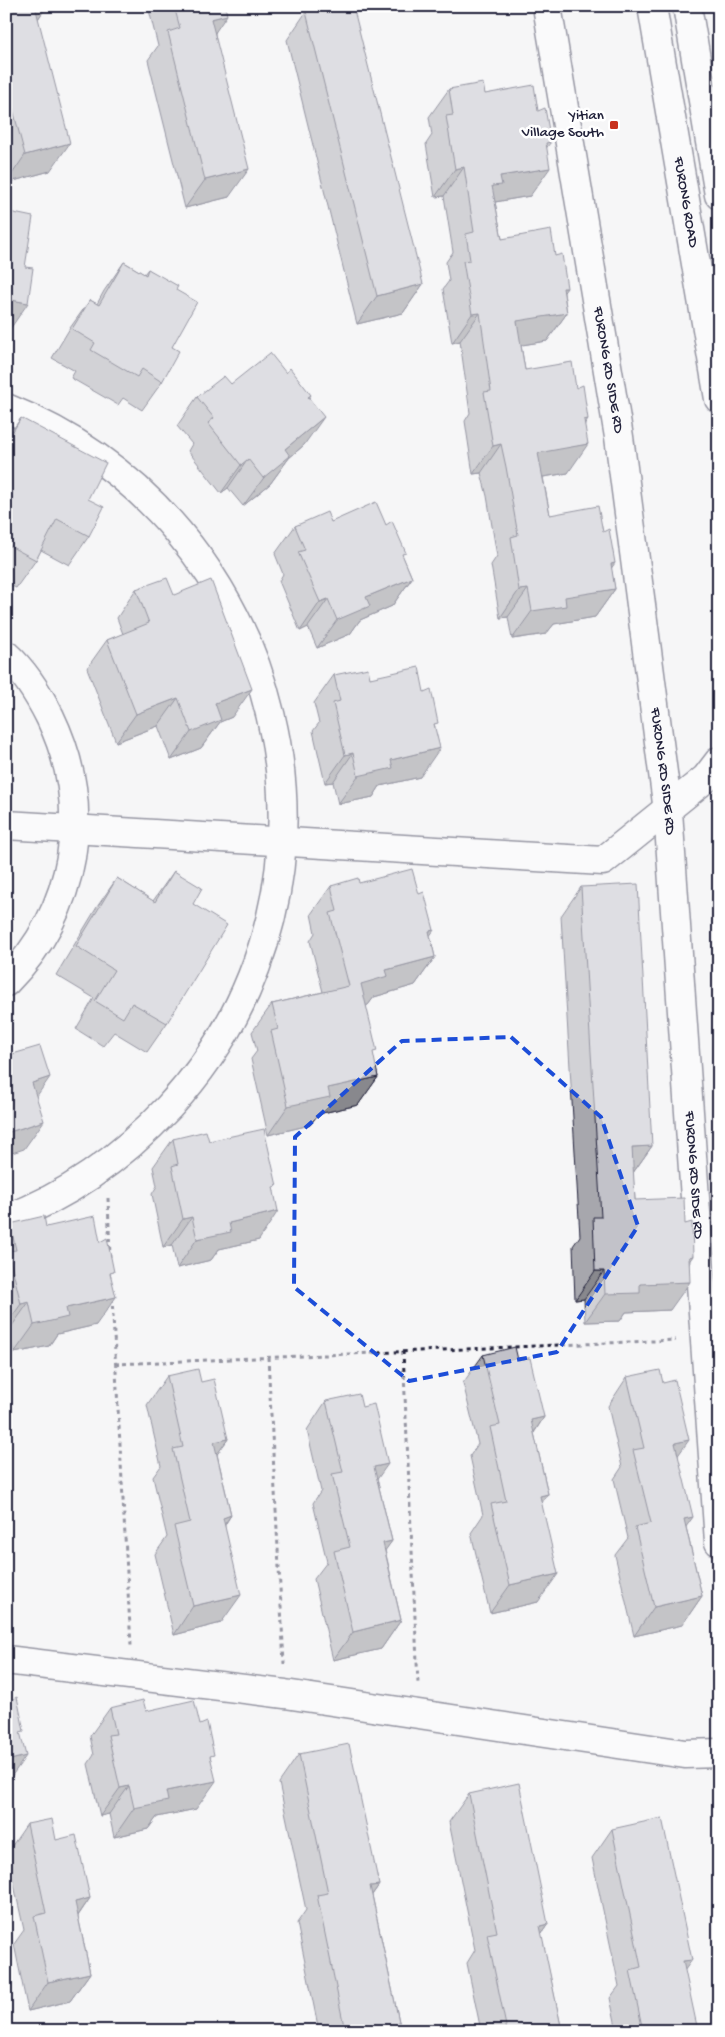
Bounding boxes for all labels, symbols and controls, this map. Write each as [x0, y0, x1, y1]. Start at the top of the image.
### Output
place label: Yitian Village South [521, 107, 604, 142]
marker: Yitian Village South [608, 119, 620, 131]
street label: FURONG ROAD [669, 155, 702, 249]
street label: FURONG RD SIDE RD [588, 304, 627, 435]
street label: FURONG RD SIDE RD [645, 705, 679, 836]
street label: FURONG RD SIDE RD [680, 1109, 707, 1240]

